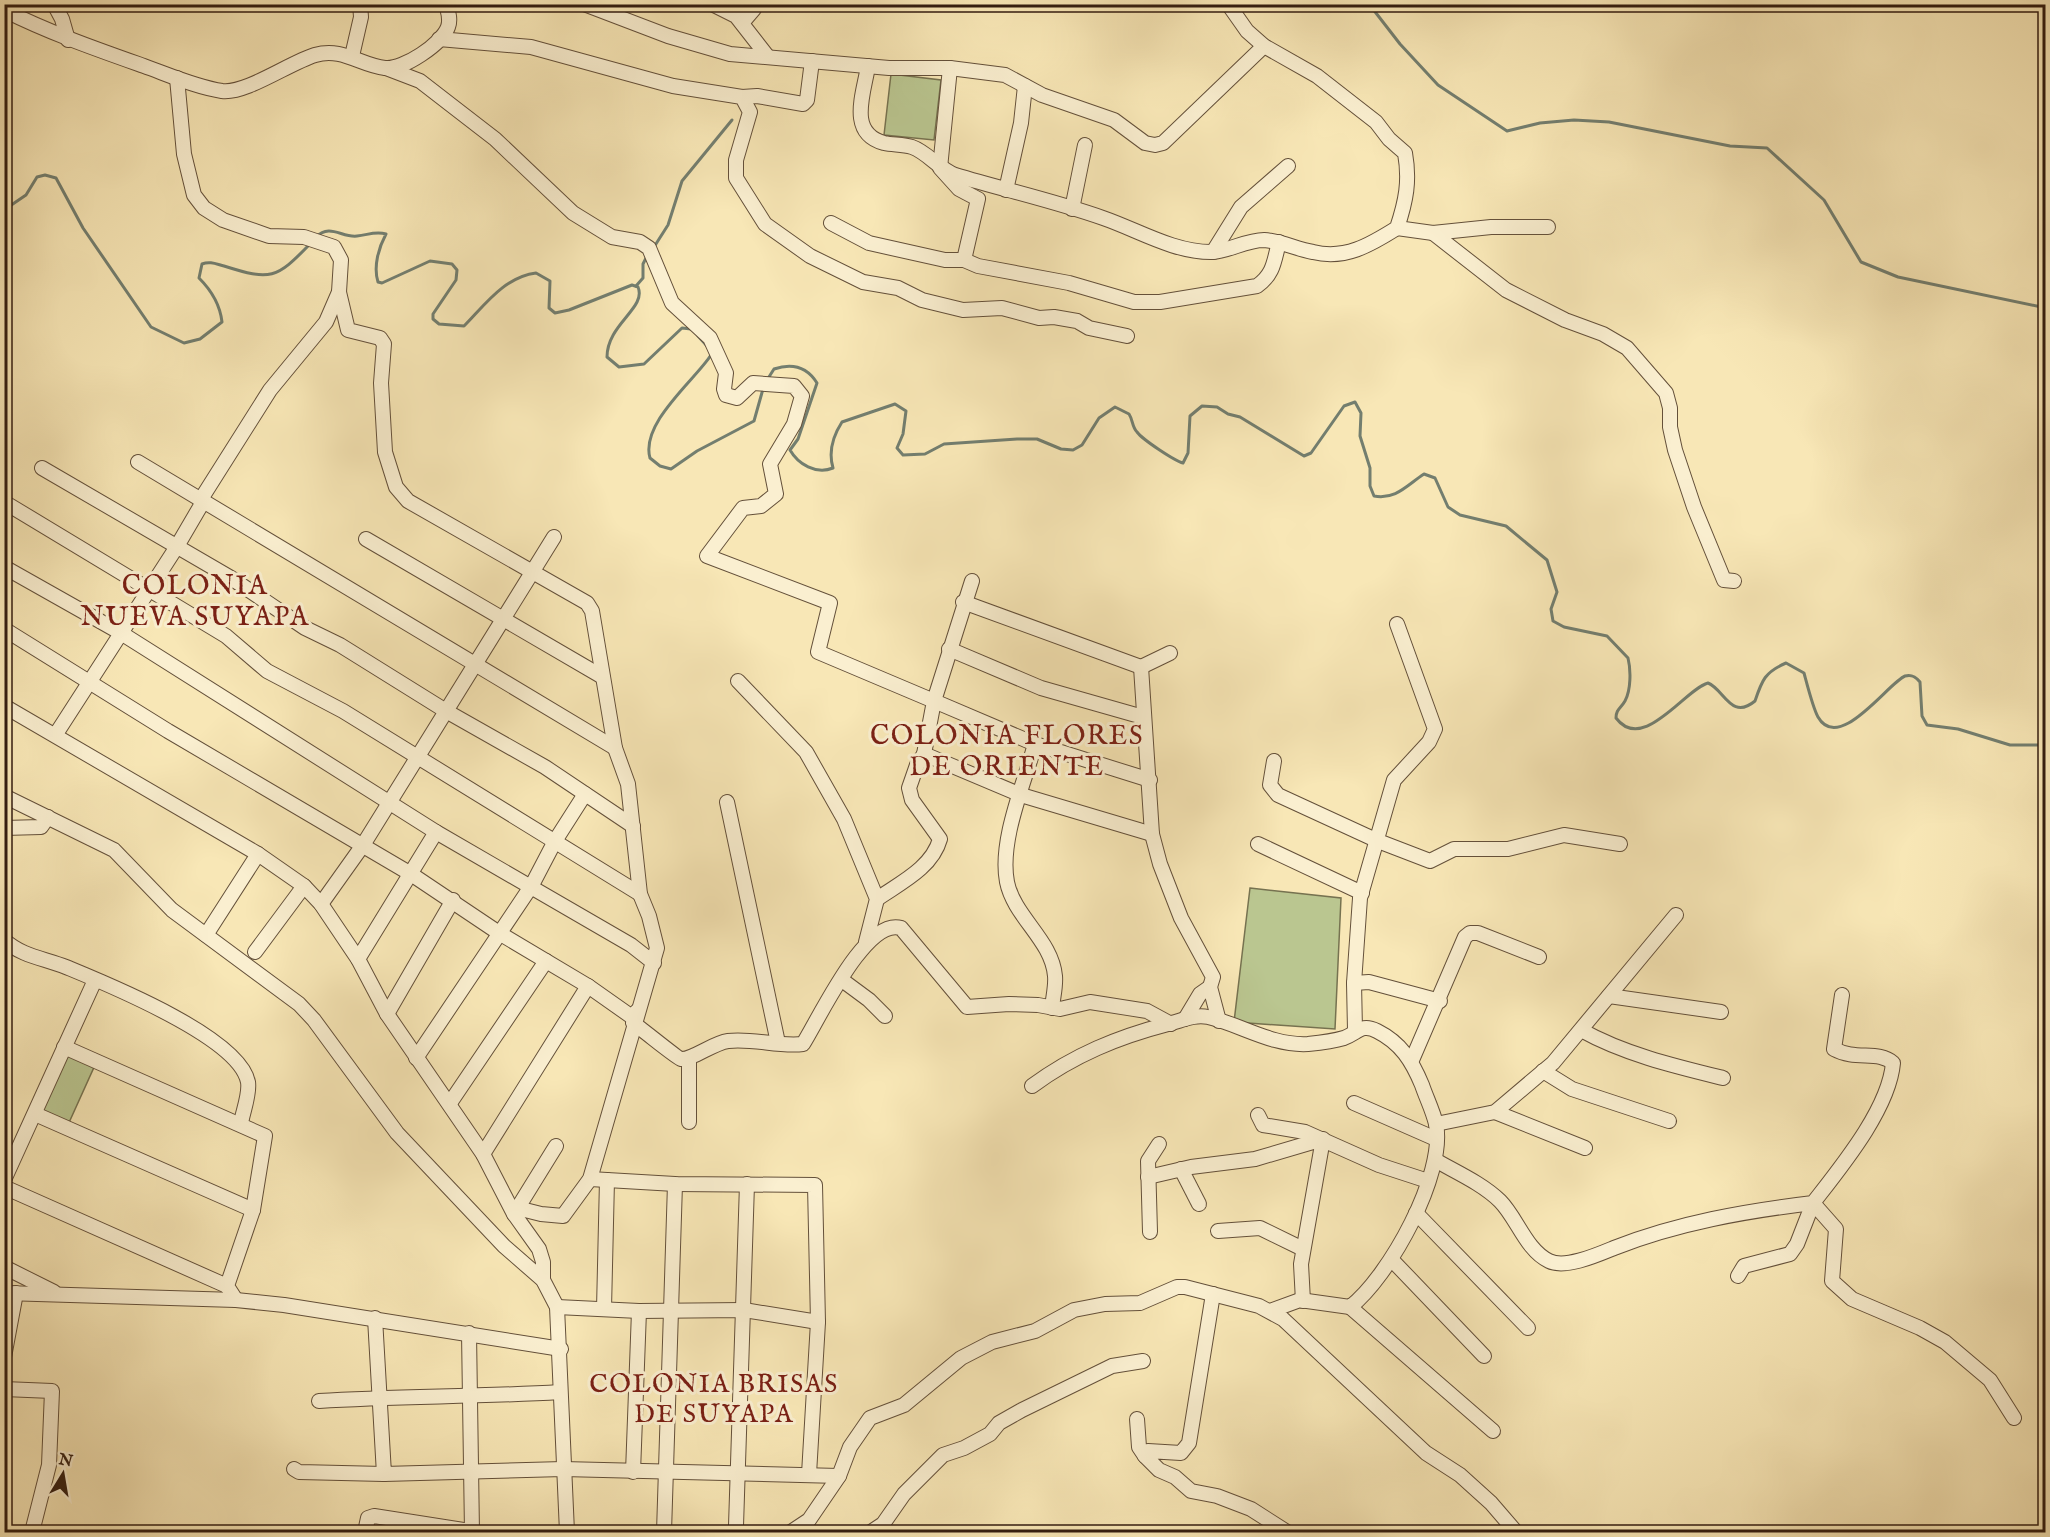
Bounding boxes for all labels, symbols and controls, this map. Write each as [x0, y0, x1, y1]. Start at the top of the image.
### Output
district label: COLONIA NUEVA SUYAPA [80, 570, 310, 635]
district label: COLONIA FLORES DE ORIENTE [870, 720, 1144, 785]
district label: COLONIA BRISAS DE SUYAPA [589, 1368, 839, 1431]
north arrow [33, 1444, 93, 1504]
text: N [56, 1450, 74, 1472]

